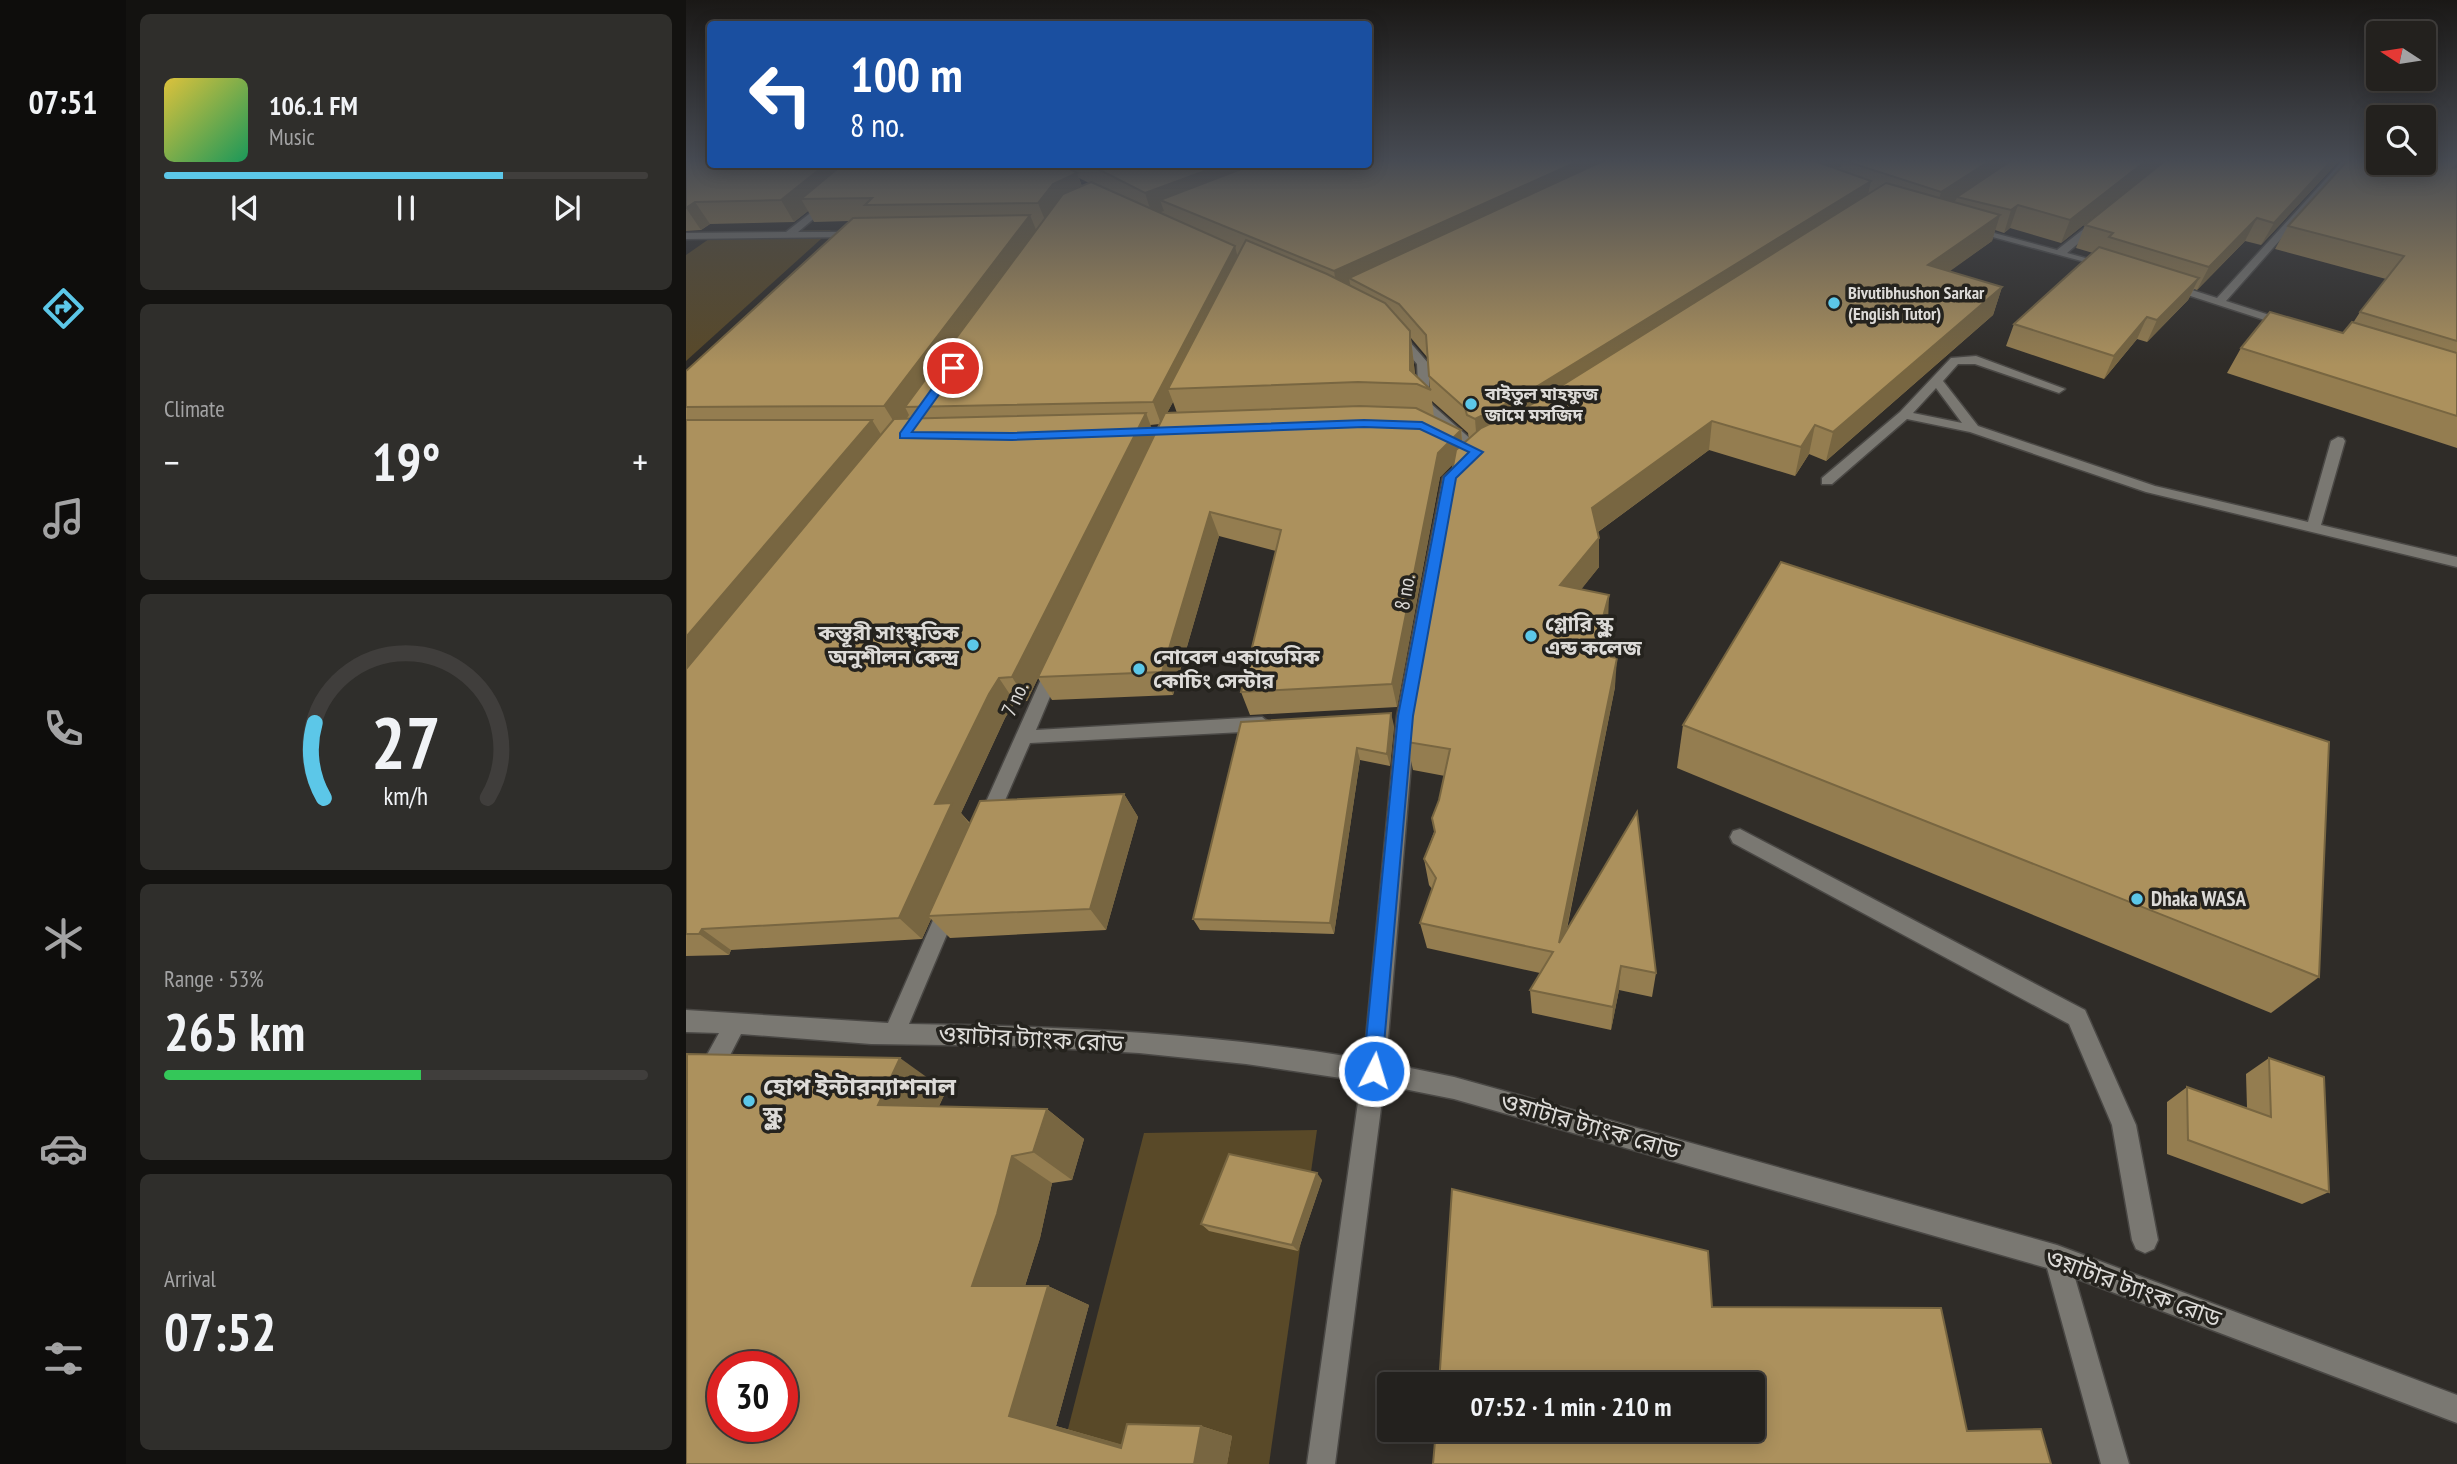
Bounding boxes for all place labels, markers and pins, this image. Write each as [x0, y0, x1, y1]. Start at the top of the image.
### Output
place label: Bivutibhushon Sarkar (English Tutor) [1848, 281, 1985, 325]
marker: Bivutibhushon Sarkar (English Tutor) [1826, 295, 1842, 311]
pin [923, 338, 983, 398]
place label: বাইতুল মাহফুজ জামে মসজিদ [1484, 382, 1599, 426]
marker: বাইতুল মাহফুজ জামে মসজিদ [1463, 396, 1479, 412]
place label: গ্লোরি স্কুল এন্ড কলেজ [1545, 610, 1643, 661]
place label: কস্তূরী সাংস্কৃতিক অনুশীলন কেন্দ্র [817, 619, 960, 670]
marker: গ্লোরি স্কুল এন্ড কলেজ [1523, 628, 1539, 644]
marker: কস্তূরী সাংস্কৃতিক অনুশীলন কেন্দ্র [965, 637, 981, 653]
place label: নোবেল একাডেমিক কোচিং সেন্টার [1153, 643, 1321, 694]
marker: নোবেল একাডেমিক কোচিং সেন্টার [1131, 661, 1147, 677]
place label: Dhaka WASA [2151, 885, 2247, 912]
marker: Dhaka WASA [2129, 891, 2145, 907]
place label: হোপ ইন্টারন্যাশনাল স্কুল [762, 1071, 957, 1131]
marker: হোপ ইন্টারন্যাশনাল স্কুল [741, 1093, 757, 1109]

